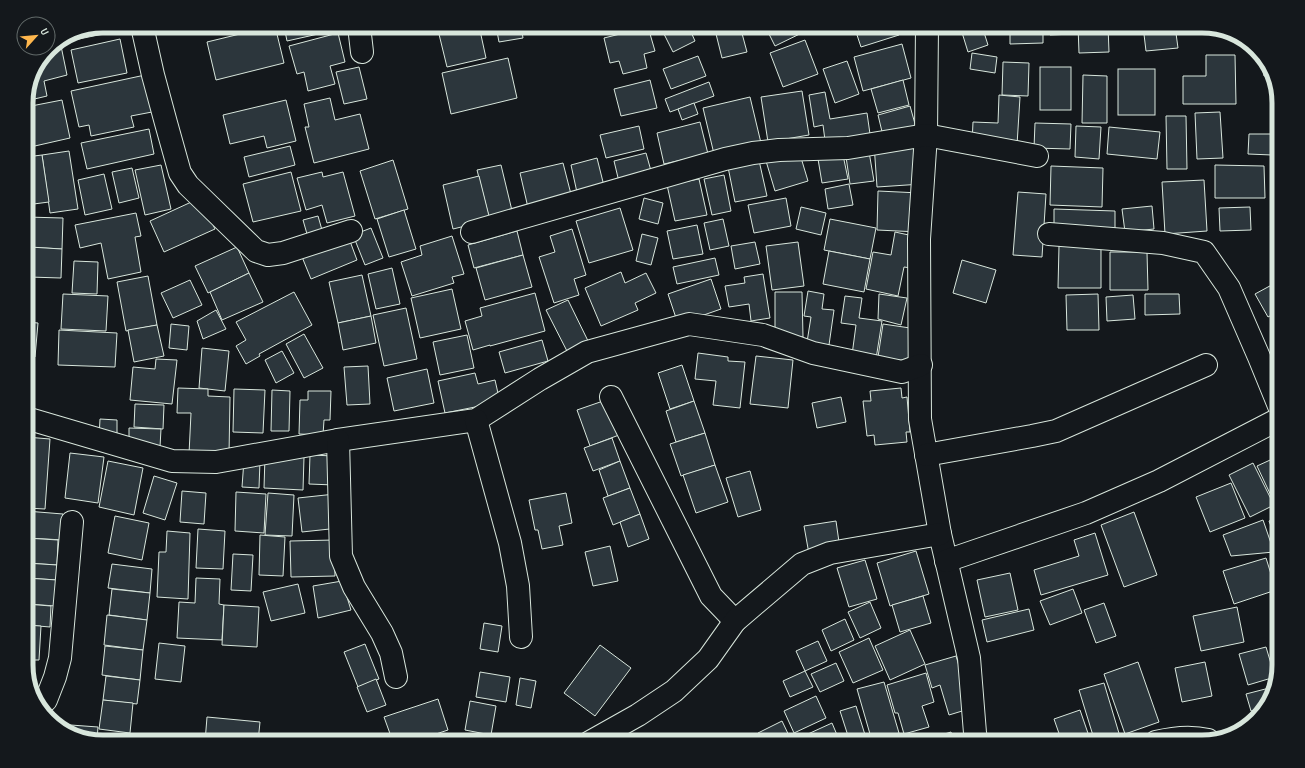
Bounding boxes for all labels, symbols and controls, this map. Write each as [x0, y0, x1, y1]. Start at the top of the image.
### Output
north arrow [16, 16, 56, 56]
text: U [37, 26, 52, 37]

